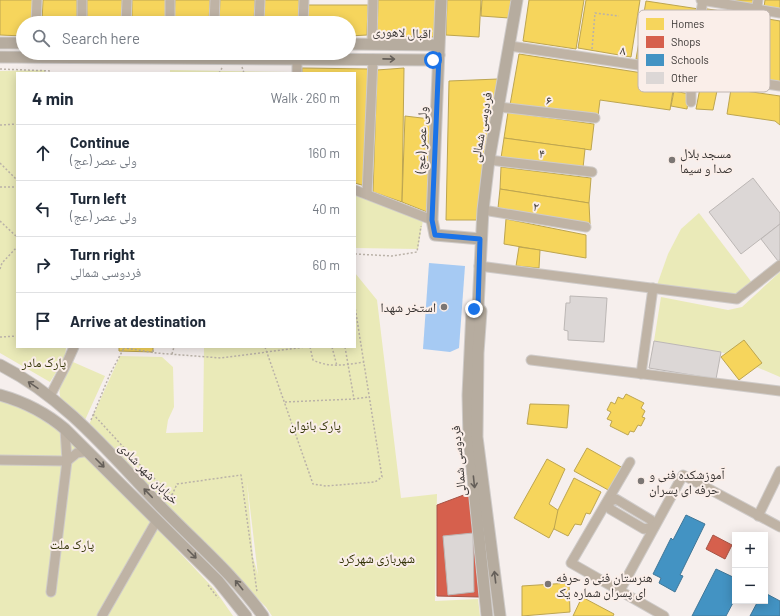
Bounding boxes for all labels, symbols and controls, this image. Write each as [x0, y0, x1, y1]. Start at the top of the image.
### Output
legend [638, 10, 770, 92]
search box [16, 16, 356, 60]
text: Homes [671, 17, 704, 30]
street label: اقبال لاهوری [372, 22, 432, 43]
icon: search [30, 27, 52, 49]
text: Search here [62, 29, 140, 47]
text: Shops [671, 35, 701, 48]
street label: ۸ [619, 42, 627, 58]
route start [424, 51, 442, 69]
text: Schools [671, 53, 709, 66]
one-way arrow [382, 55, 395, 63]
text: Other [671, 71, 698, 84]
text: 4 min [32, 88, 74, 108]
text: Walk · 260 m [271, 90, 340, 106]
street label: فردوسی شمالی [467, 91, 496, 164]
street label: ۶ [545, 92, 553, 108]
street label: ولی عصر (عج) [412, 106, 432, 175]
text: Continue [70, 133, 130, 151]
icon: ahead [32, 142, 54, 164]
text: 160 m [308, 145, 340, 161]
street label: ۴ [538, 145, 546, 161]
place label: مسجد بلال صدا و سیما [680, 145, 733, 177]
text: ولی عصر (عج) [70, 152, 137, 168]
marker: مسجد بلال صدا و سیما [667, 155, 677, 165]
text: Turn left [70, 189, 126, 207]
icon: left [32, 198, 54, 220]
street label: ۲ [532, 198, 540, 214]
text: 40 m [312, 201, 340, 217]
text: ولی عصر (عج) [70, 208, 137, 224]
text: Turn right [70, 245, 135, 263]
icon: right [32, 254, 54, 276]
text: 60 m [313, 257, 340, 273]
text: فردوسی شمالی [70, 264, 141, 280]
place label: استخر شهدا [380, 299, 436, 316]
route end [465, 300, 483, 318]
marker: استخر شهدا [439, 302, 449, 312]
icon: arrive [32, 310, 54, 332]
text: Arrive at destination [70, 312, 206, 330]
park label: پارک مادر [21, 354, 66, 371]
one-way arrow [28, 381, 39, 389]
park label: پارک بانوان [289, 417, 341, 434]
street label: فردوسی شمالی [447, 425, 470, 497]
street label: خیابان شهر شادی [115, 439, 183, 508]
one-way arrow [95, 458, 105, 468]
place label: آموزشکده فنی و حرفه ای پسران [649, 466, 725, 498]
one-way arrow [470, 475, 477, 488]
marker: آموزشکده فنی و حرفه ای پسران [636, 476, 646, 486]
one-way arrow [143, 488, 153, 498]
map controls [732, 532, 768, 604]
button: + [732, 532, 768, 568]
park label: پارک ملت [50, 536, 94, 553]
one-way arrow [187, 549, 197, 559]
park label: شهربازی شهرکرد [339, 550, 415, 567]
button: − [732, 568, 768, 604]
place label: هنرستان فنی و حرفه ای پسران شماره یک [556, 569, 653, 601]
one-way arrow [491, 571, 499, 584]
marker: هنرستان فنی و حرفه ای پسران شماره یک [543, 579, 553, 589]
one-way arrow [235, 580, 244, 591]

